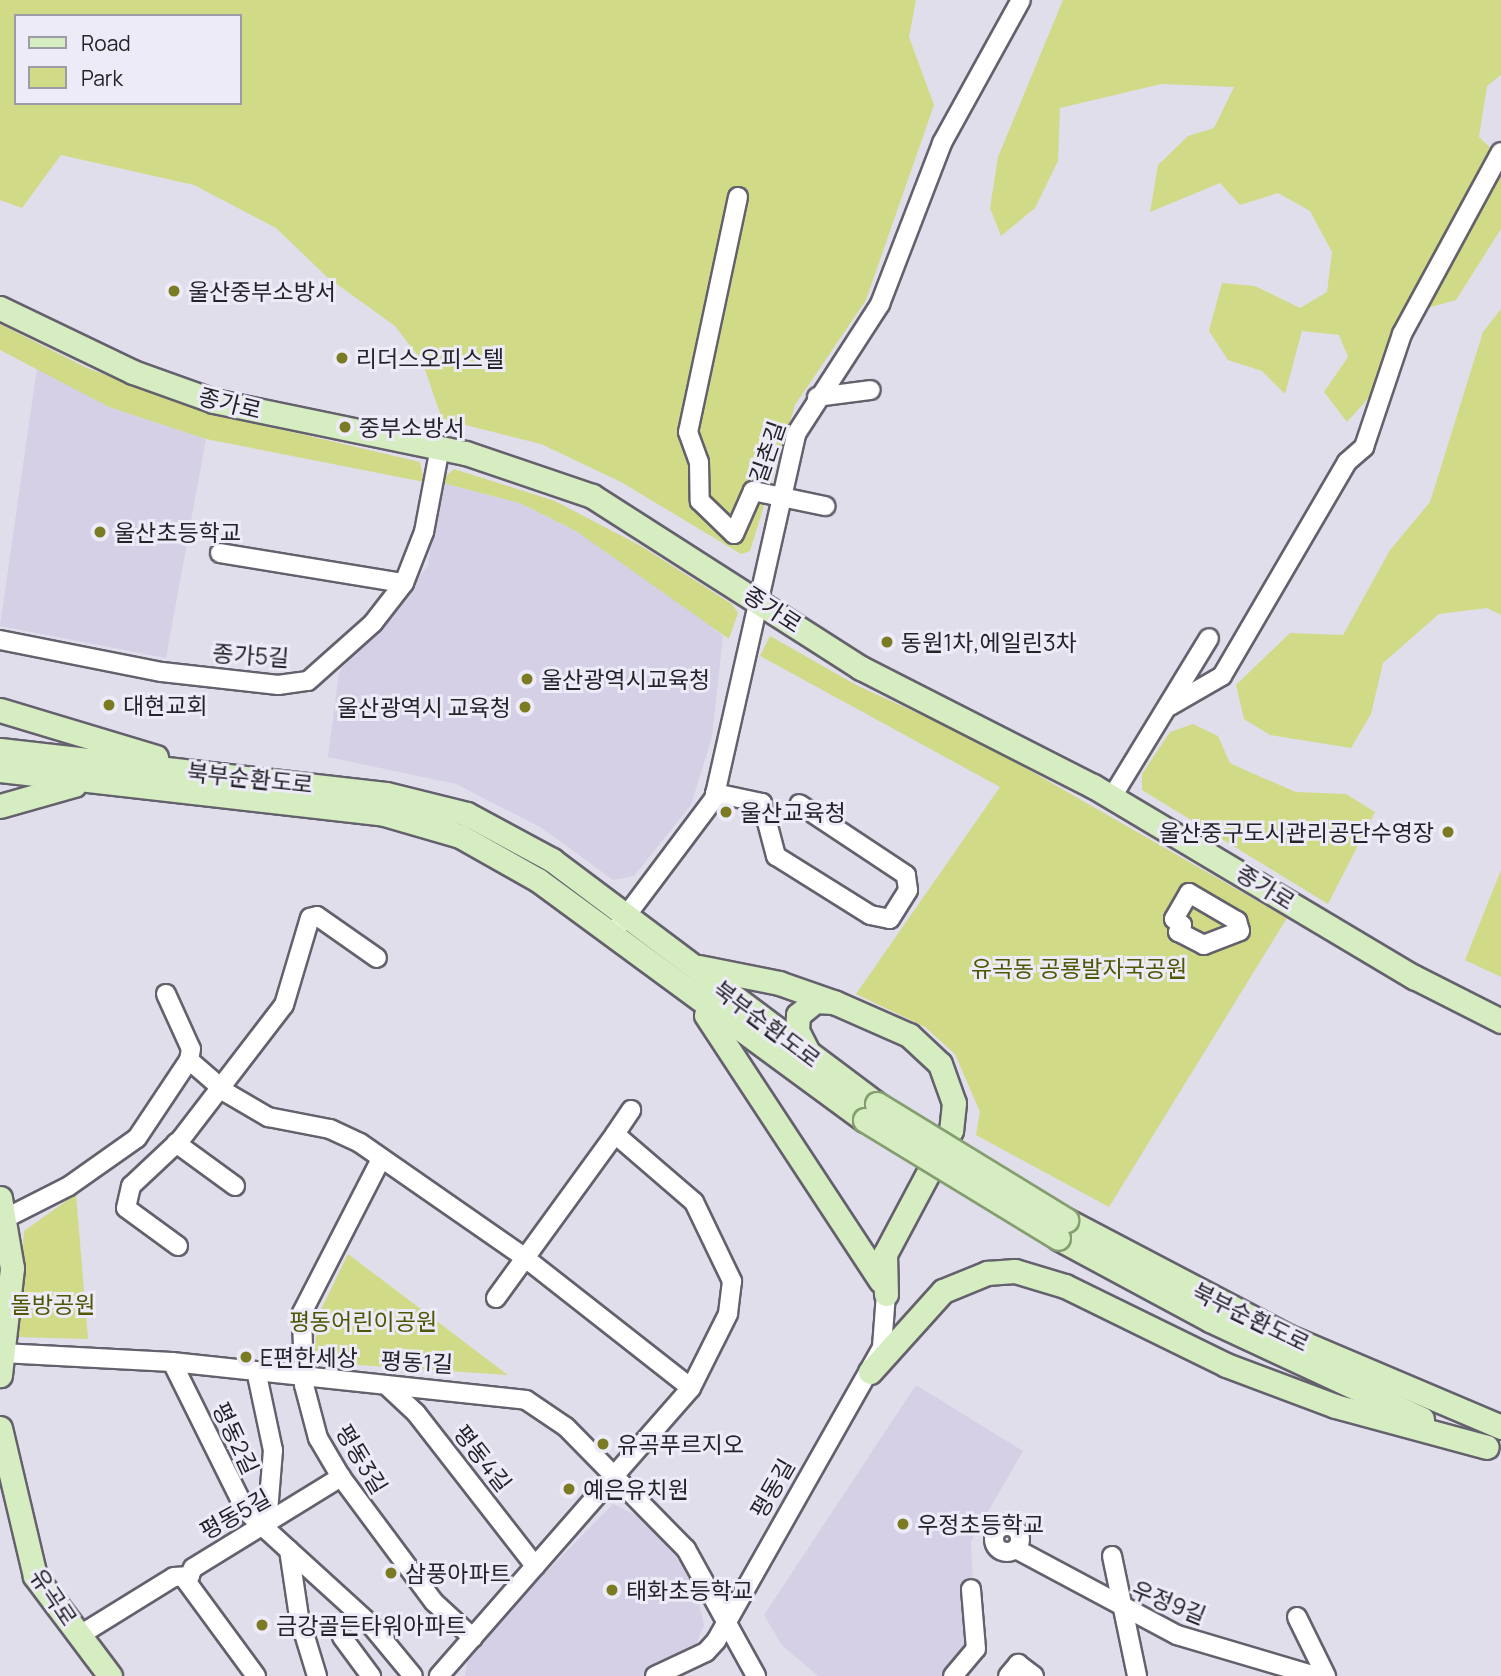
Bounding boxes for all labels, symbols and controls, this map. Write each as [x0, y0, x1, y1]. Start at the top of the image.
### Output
legend [14, 14, 242, 105]
text: Road [81, 29, 131, 57]
text: Park [81, 64, 123, 92]
place label: 울산중부소방서 [188, 277, 336, 305]
marker: 울산중부소방서 [166, 283, 182, 299]
place label: 리더스오피스텔 [356, 344, 504, 372]
marker: 리더스오피스텔 [334, 350, 350, 366]
street label: 종가로 [196, 382, 264, 424]
place label: 중부소방서 [359, 413, 465, 441]
street label: 길촌길 [744, 417, 790, 487]
marker: 중부소방서 [337, 419, 353, 435]
place label: 울산초등학교 [114, 518, 241, 546]
marker: 울산초등학교 [92, 524, 108, 540]
street label: 종가로 [739, 580, 807, 638]
place label: 동원1차,에일린3차 [901, 628, 1077, 656]
marker: 동원1차,에일린3차 [879, 634, 895, 650]
street label: 종가5길 [212, 639, 290, 671]
place label: 울산광역시교육청 [541, 665, 710, 693]
marker: 울산광역시교육청 [519, 671, 535, 687]
place label: 대현교회 [123, 691, 208, 719]
place label: 울산광역시 교육청 [337, 693, 511, 721]
marker: 대현교회 [101, 697, 117, 713]
marker: 울산광역시 교육청 [517, 699, 533, 715]
street label: 북부순환도로 [185, 758, 315, 798]
place label: 울산교육청 [740, 798, 846, 826]
marker: 울산교육청 [718, 804, 734, 820]
place label: 울산중구도시관리공단수영장 [1159, 818, 1434, 846]
marker: 울산중구도시관리공단수영장 [1440, 824, 1456, 840]
street label: 종가로 [1232, 858, 1300, 916]
park label: 유곡동 공룡발자국공원 [971, 954, 1187, 982]
street label: 북부순환도로 [708, 975, 826, 1073]
street label: 북부순환도로 [1188, 1277, 1314, 1357]
park label: 돌방공원 [11, 1290, 95, 1318]
park label: 평동어린이공원 [289, 1307, 437, 1335]
place label: E편한세상 [260, 1343, 358, 1371]
street label: 평동1길 [380, 1346, 454, 1378]
marker: E편한세상 [238, 1349, 254, 1365]
street label: 평동2길 [207, 1397, 265, 1479]
street label: 평동3길 [331, 1419, 393, 1499]
street label: 평동4길 [448, 1419, 518, 1497]
place label: 유곡푸르지오 [617, 1430, 744, 1458]
marker: 유곡푸르지오 [595, 1436, 611, 1452]
street label: 평동길 [744, 1454, 800, 1522]
place label: 예은유치원 [583, 1475, 689, 1503]
marker: 예은유치원 [561, 1481, 577, 1497]
street label: 평동5길 [195, 1483, 275, 1545]
place label: 우정초등학교 [917, 1510, 1044, 1538]
marker: 우정초등학교 [895, 1516, 911, 1532]
place label: 삼풍아파트 [405, 1559, 511, 1587]
street label: 유곡로 [25, 1563, 83, 1631]
marker: 삼풍아파트 [383, 1565, 399, 1581]
street label: 우정9길 [1128, 1575, 1210, 1629]
place label: 태화초등학교 [626, 1576, 753, 1604]
marker: 태화초등학교 [604, 1582, 620, 1598]
place label: 금강골든타워아파트 [276, 1611, 466, 1639]
marker: 금강골든타워아파트 [254, 1617, 270, 1633]

